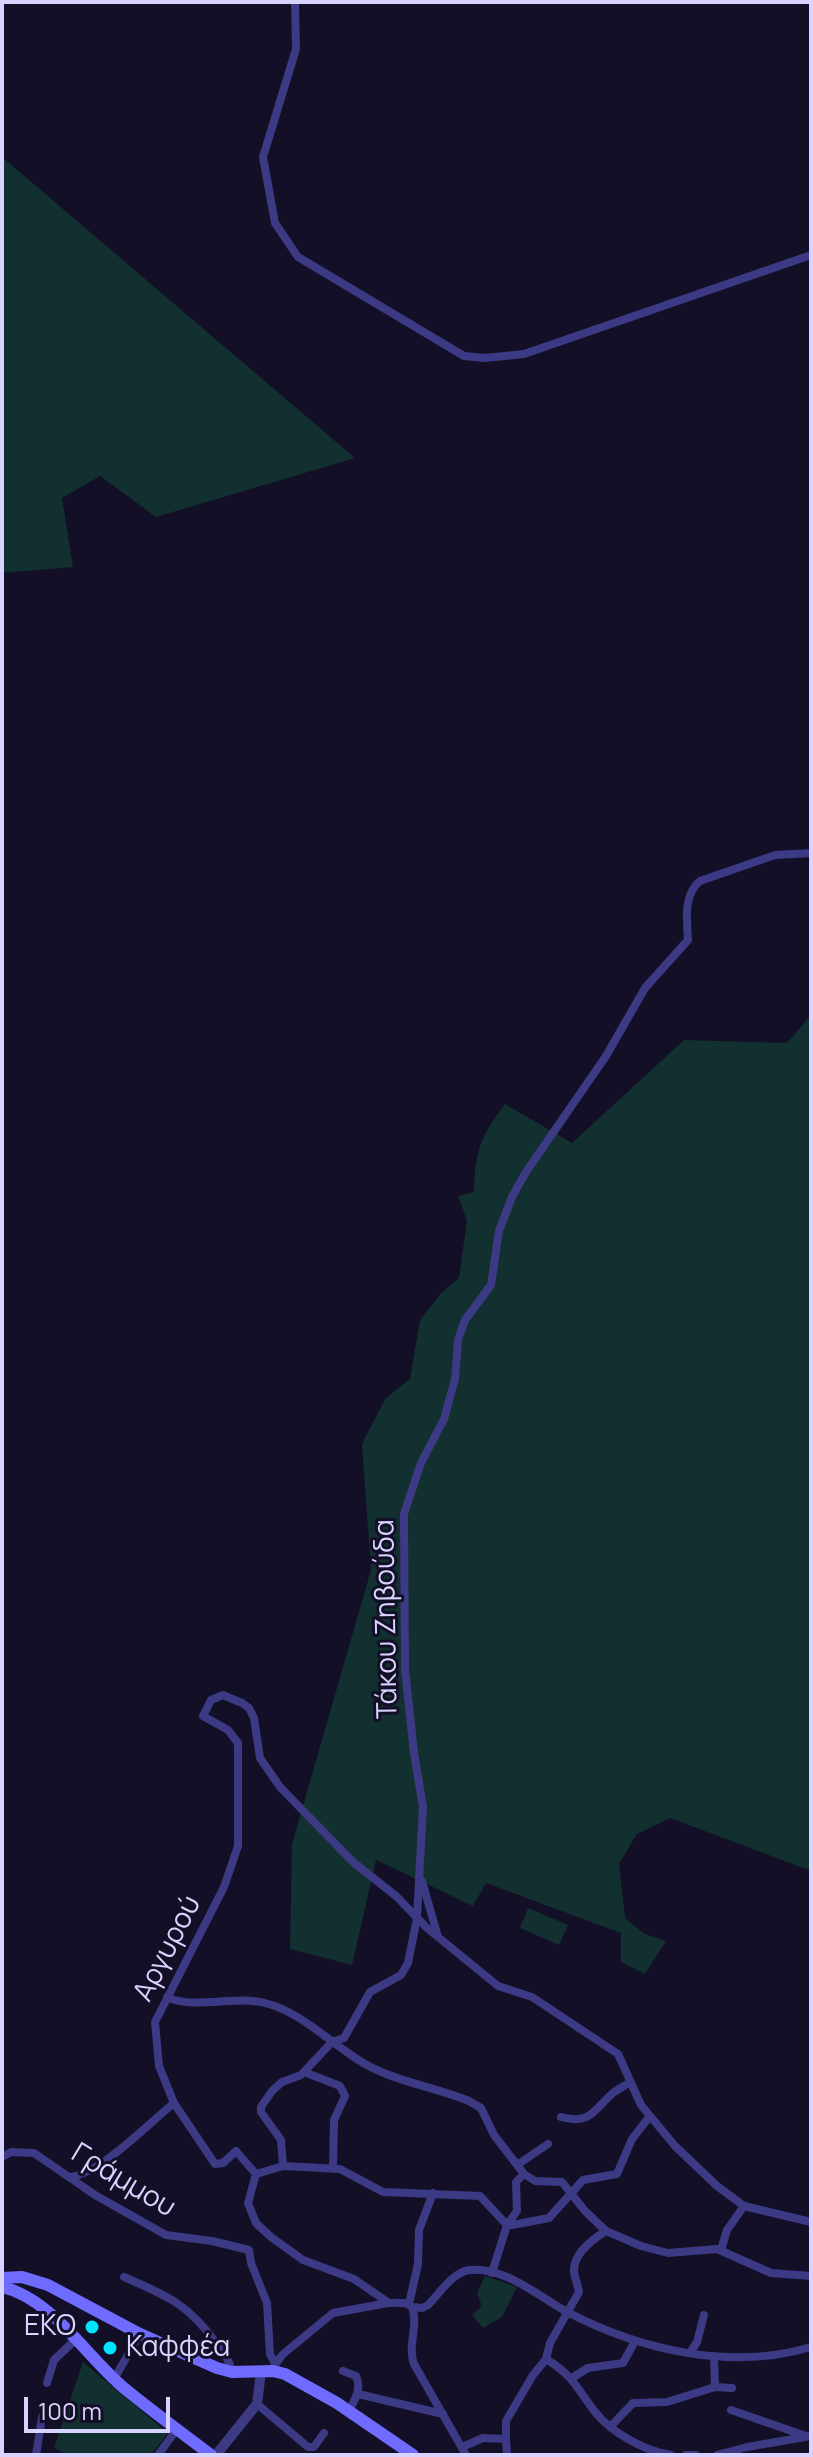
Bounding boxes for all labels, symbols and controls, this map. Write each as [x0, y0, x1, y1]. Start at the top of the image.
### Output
street label: Τάκου Ζηβούδα [368, 1519, 406, 1719]
street label: Αργυρού [127, 1891, 209, 2007]
street label: Γράμμου [65, 2137, 181, 2225]
place label: EKO [24, 2310, 76, 2344]
marker: EKO [83, 2318, 101, 2336]
place label: Καφφέα [126, 2331, 230, 2365]
marker: Καφφέα [101, 2339, 119, 2357]
scale bar [28, 2381, 174, 2431]
text: 100 m [38, 2394, 102, 2427]

